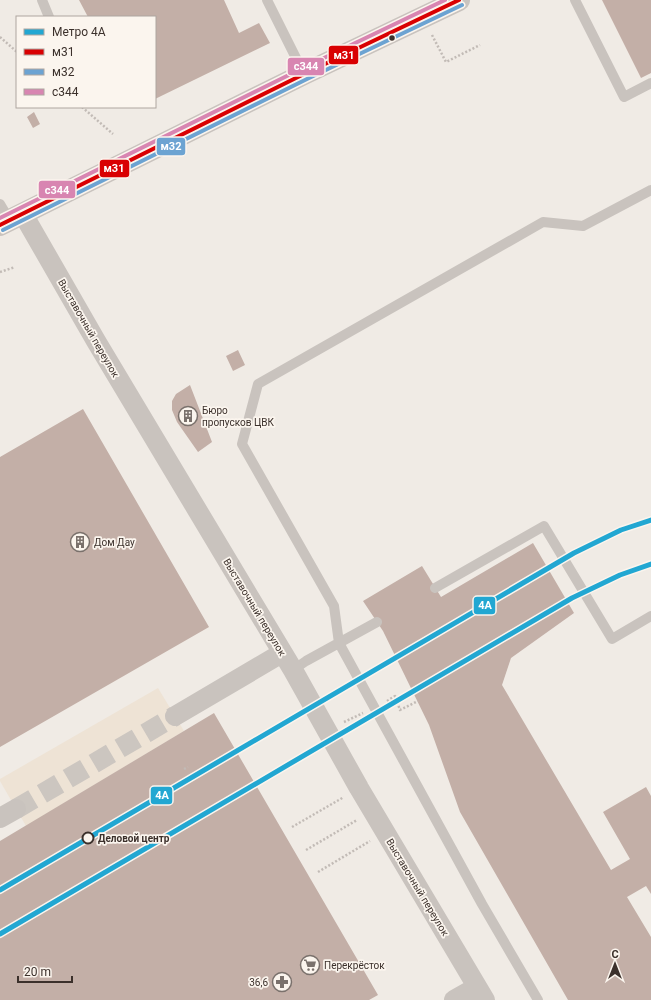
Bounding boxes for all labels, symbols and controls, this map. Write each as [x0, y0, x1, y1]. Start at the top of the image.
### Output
legend [16, 16, 156, 108]
text: Метро 4А [52, 25, 106, 39]
unlabelled marker [387, 33, 397, 43]
text: м31 [52, 45, 74, 59]
line badge: м31 [328, 45, 359, 65]
text: м31 [334, 49, 354, 62]
line badge: с344 [287, 57, 325, 76]
text: с344 [294, 60, 319, 73]
text: м32 [52, 65, 75, 79]
text: с344 [52, 85, 79, 99]
line badge: м32 [156, 137, 186, 156]
text: м32 [161, 140, 181, 153]
line badge: м31 [99, 159, 130, 178]
text: м31 [104, 162, 124, 175]
line badge: с344 [38, 180, 76, 199]
text: с344 [45, 184, 70, 197]
street label: Выставочный переулок [56, 277, 121, 380]
building icon: Бюро пропусков ЦВК [177, 405, 199, 427]
place label: Бюро пропусков ЦВК [202, 405, 275, 428]
building icon: Дом Дау [69, 531, 91, 553]
place label: Дом Дау [94, 537, 135, 548]
street label: Выставочный переулок [221, 557, 288, 658]
line badge: 4А [473, 596, 496, 615]
text: 4А [478, 599, 492, 612]
line badge: 4А [150, 786, 173, 805]
text: 4А [155, 789, 169, 802]
marker: Деловой центр [81, 831, 95, 845]
place label: Деловой центр [98, 833, 170, 844]
street label: Выставочный переулок [384, 837, 451, 938]
north arrow [595, 944, 635, 984]
text: С [611, 948, 619, 961]
supermarket icon: Перекрёсток [299, 954, 321, 976]
scale bar [18, 958, 72, 984]
place label: Перекрёсток [324, 960, 385, 971]
text: 20 m [24, 965, 51, 979]
pharmacy icon: 36,6 [271, 971, 293, 993]
place label: 36,6 [249, 977, 268, 988]

